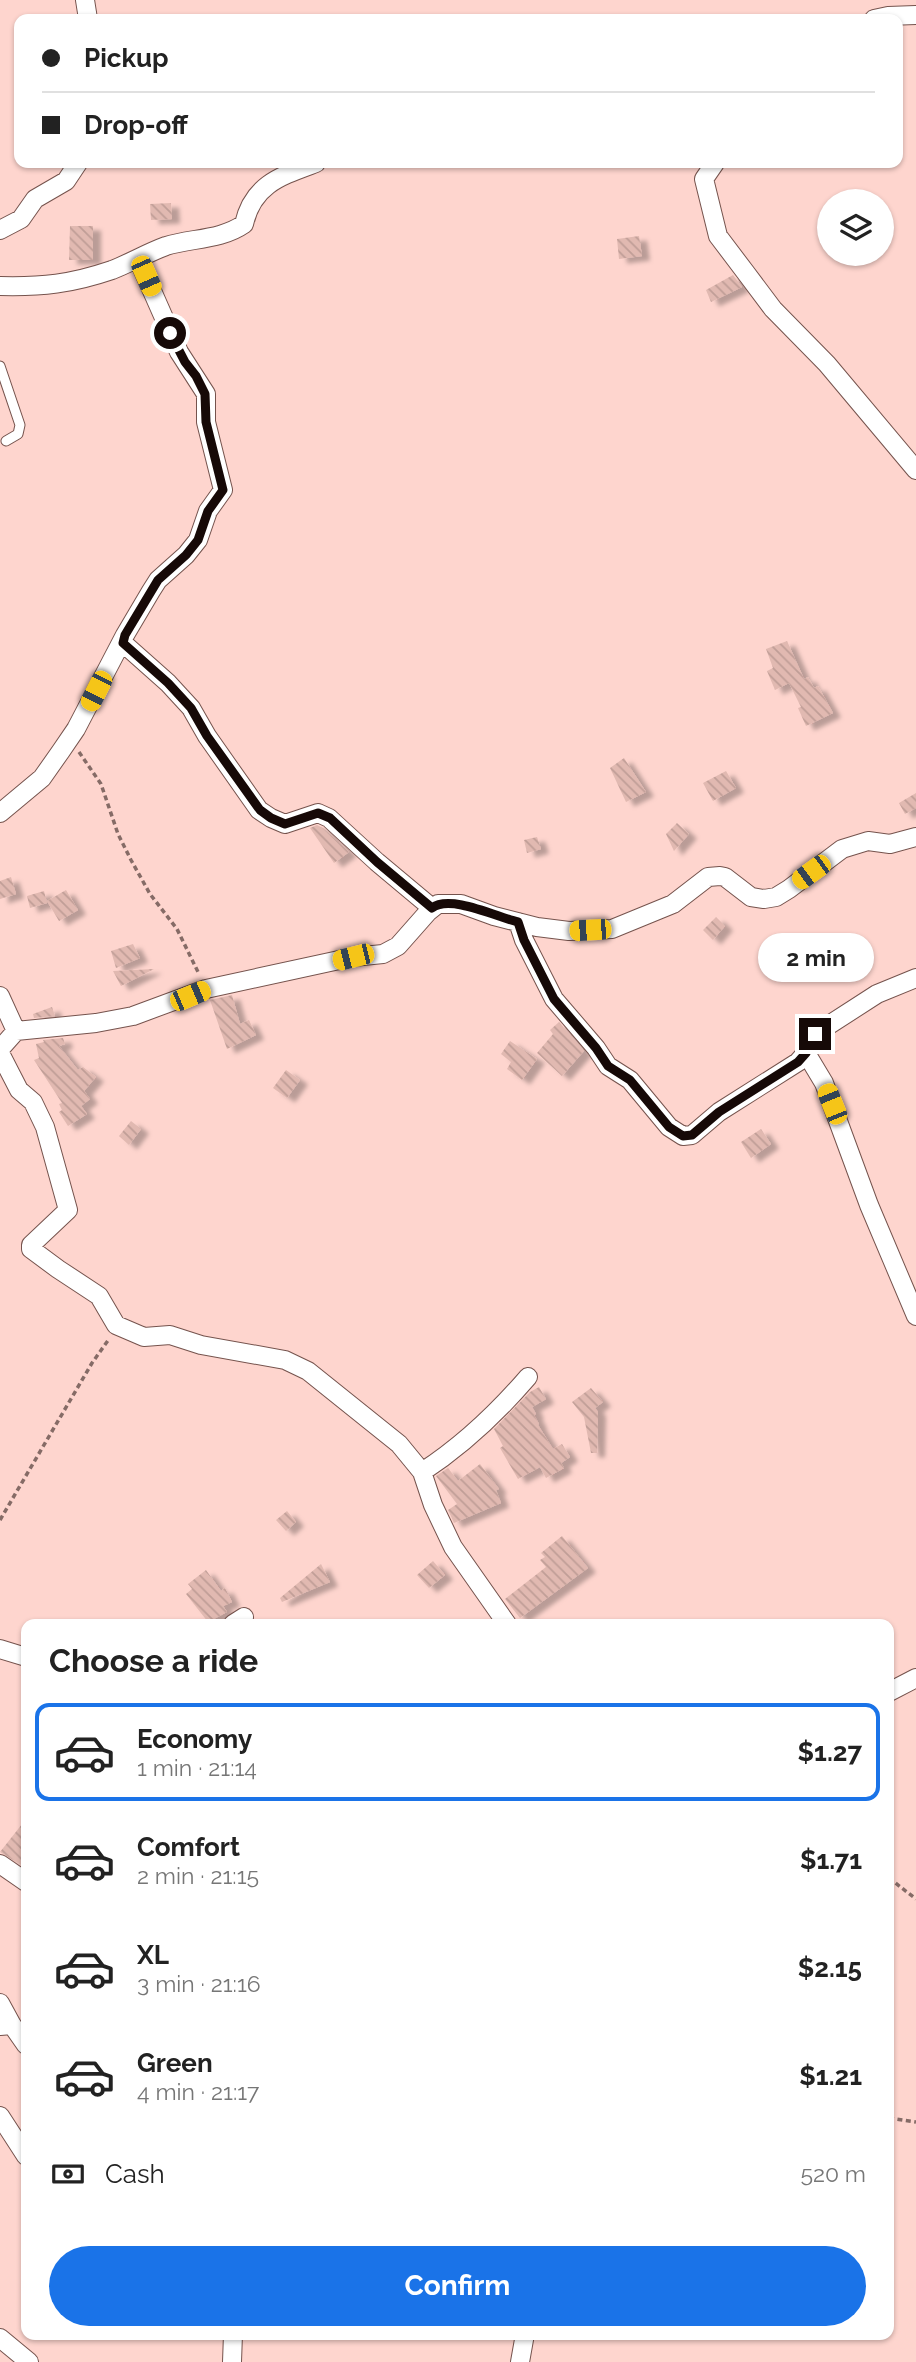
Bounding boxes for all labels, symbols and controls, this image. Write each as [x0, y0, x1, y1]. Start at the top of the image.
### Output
text: Pickup [84, 43, 169, 73]
text: Drop-off [84, 110, 188, 140]
map controls [817, 189, 894, 266]
button: layers [817, 189, 894, 266]
car [128, 253, 165, 299]
route start [154, 317, 186, 349]
car [78, 668, 115, 714]
car [788, 851, 835, 893]
car [569, 918, 612, 942]
callout: 2 min [757, 932, 873, 982]
car [331, 942, 376, 972]
text: 2 min [786, 944, 846, 971]
car [167, 978, 214, 1014]
route end [799, 1018, 831, 1050]
car [815, 1081, 850, 1127]
text: Choose a ride [49, 1642, 258, 1679]
icon: car [53, 1721, 116, 1784]
text: Economy [137, 1724, 252, 1754]
text: $1.27 [798, 1737, 862, 1767]
text: 1 min · 21:14 [137, 1754, 257, 1781]
icon: car [53, 1829, 116, 1892]
text: Comfort [137, 1832, 240, 1862]
text: $1.71 [800, 1845, 862, 1875]
text: 2 min · 21:15 [137, 1862, 259, 1889]
icon: car [53, 1937, 116, 2000]
text: XL [137, 1940, 169, 1970]
text: $2.15 [798, 1953, 862, 1983]
text: 3 min · 21:16 [137, 1970, 261, 1997]
icon: car [53, 2045, 116, 2108]
text: Green [137, 2048, 213, 2078]
text: $1.21 [799, 2061, 862, 2091]
text: 4 min · 21:17 [137, 2078, 259, 2105]
icon: cash [49, 2155, 87, 2193]
text: Cash [105, 2159, 165, 2189]
text: 520 m [800, 2160, 866, 2187]
button: Confirm [49, 2246, 866, 2326]

